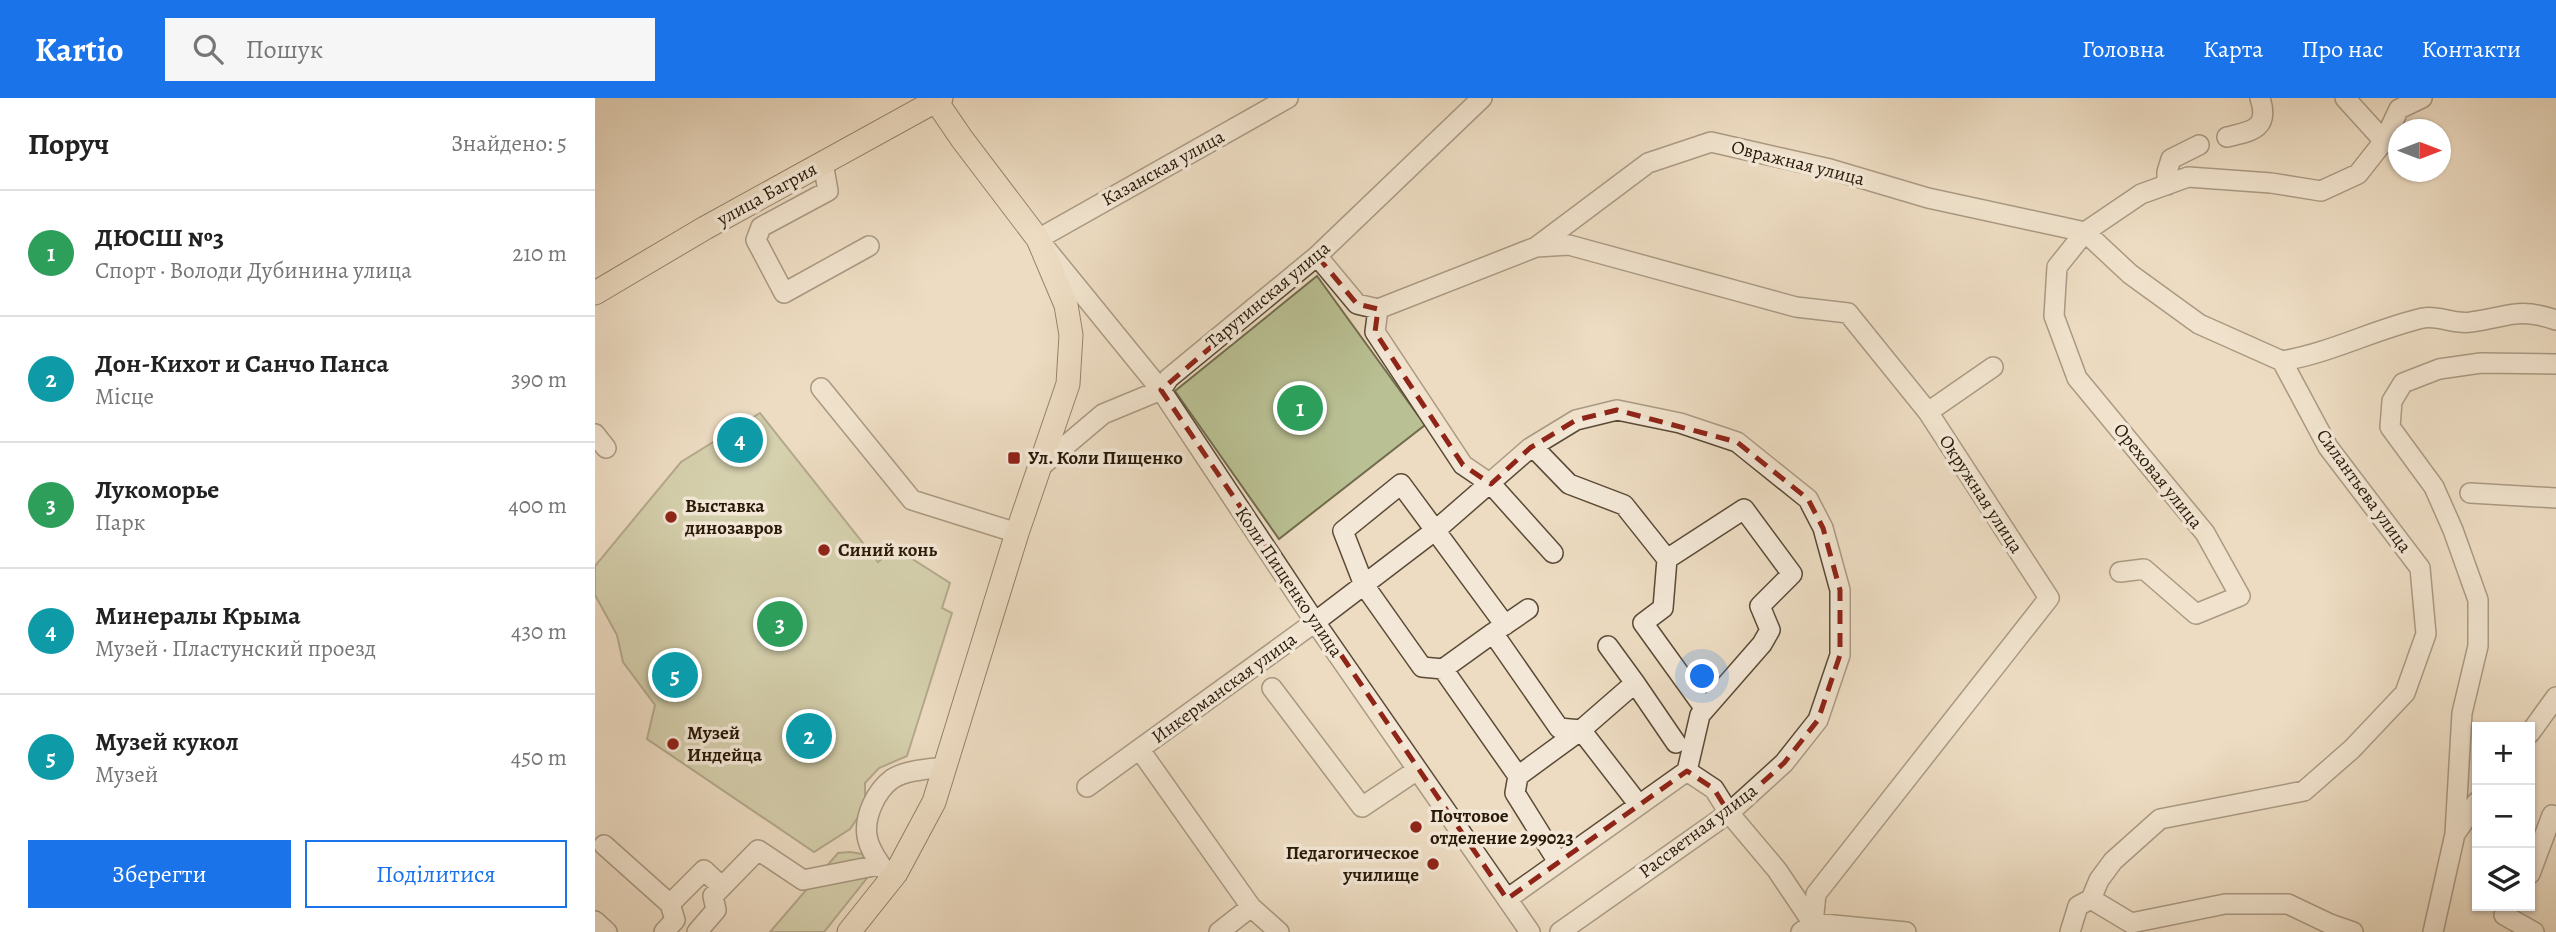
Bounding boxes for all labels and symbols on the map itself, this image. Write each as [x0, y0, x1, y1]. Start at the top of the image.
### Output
north arrow [2388, 119, 2451, 182]
street label: Казанская улица [1097, 123, 1229, 212]
street label: Овражная улица [1729, 134, 1868, 192]
street label: улица Багрия [711, 156, 822, 233]
street label: Тарутинская улица [1200, 235, 1336, 355]
pin: 1 [1277, 382, 1323, 434]
pin: 4 [717, 414, 763, 466]
street label: Ореховая улица [2107, 418, 2209, 535]
street label: Силантьева улица [2310, 424, 2418, 558]
street label: Окружная улица [1933, 430, 2029, 559]
place label: Ул. Коли Пищенко [1028, 445, 1183, 471]
marker: Ул. Коли Пищенко [1006, 450, 1022, 466]
place label: Выставка динозавров [684, 493, 783, 541]
street label: Коли Пищенко улица [1229, 502, 1349, 663]
marker: Выставка динозавров [663, 509, 679, 525]
place label: Синий конь [838, 537, 937, 563]
marker: Синий конь [816, 542, 832, 558]
pin: 3 [757, 598, 803, 650]
street label: Инкерманская улица [1146, 626, 1302, 750]
pin: 5 [652, 649, 698, 701]
your location [1685, 659, 1719, 693]
pin: 2 [786, 710, 832, 762]
place label: Музей Индейца [687, 720, 763, 768]
marker: Музей Индейца [665, 736, 681, 752]
street label: Рассветная улица [1633, 778, 1763, 884]
place label: Почтовое отделение 299023 [1430, 803, 1574, 851]
marker: Почтовое отделение 299023 [1408, 819, 1424, 835]
place label: Педагогическое училище [1286, 840, 1419, 888]
marker: Педагогическое училище [1425, 856, 1441, 872]

